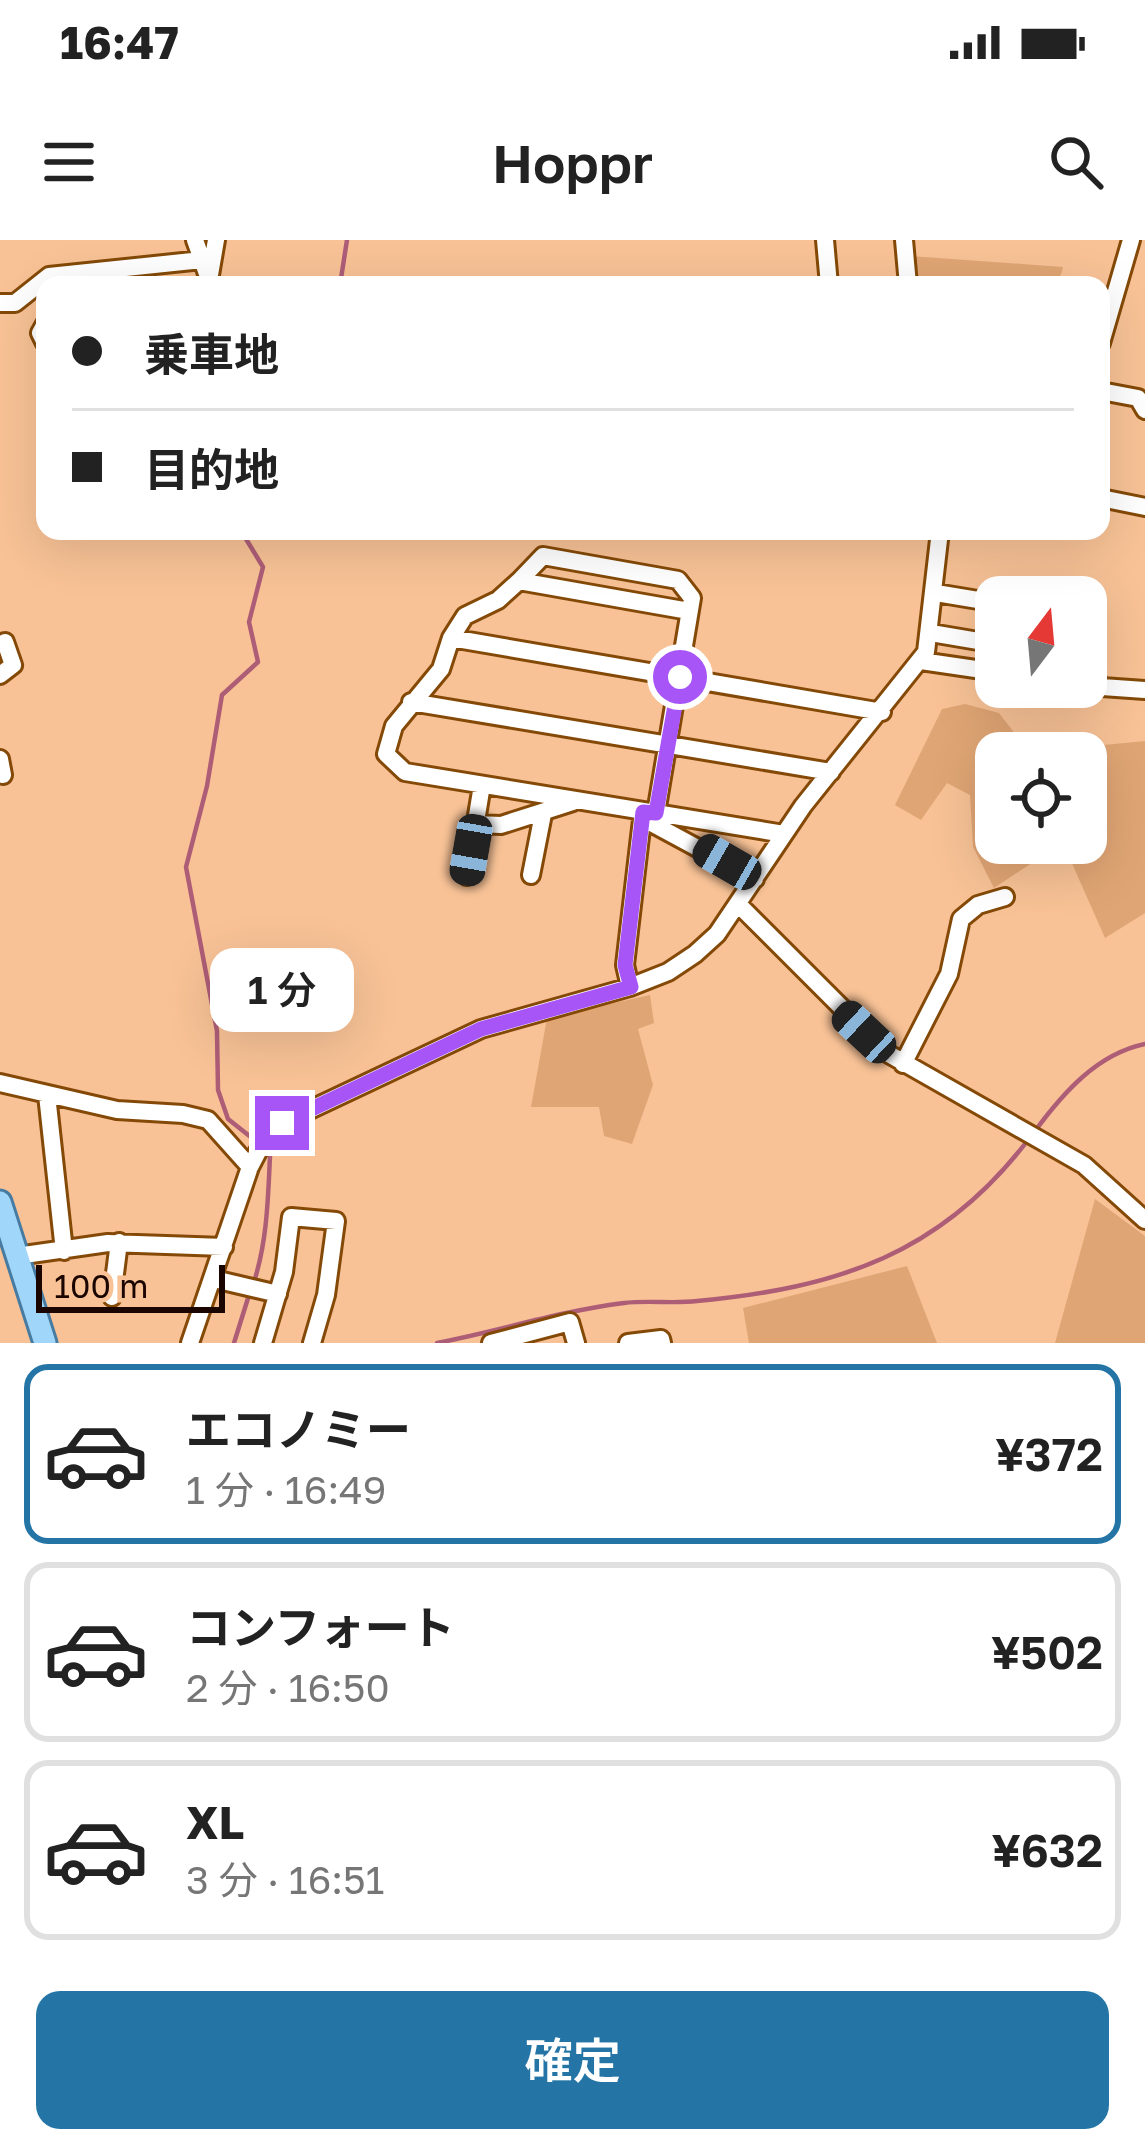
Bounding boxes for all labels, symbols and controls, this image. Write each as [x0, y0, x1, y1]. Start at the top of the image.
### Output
text: 16:47 [60, 15, 179, 69]
icon: menu [36, 129, 102, 195]
icon: search [1043, 129, 1109, 195]
text: Hoppr [492, 130, 653, 195]
text: 乗車地 [144, 327, 279, 381]
text: 目的地 [144, 442, 279, 496]
north arrow [975, 576, 1107, 708]
map controls [975, 576, 1107, 864]
route start [653, 650, 707, 704]
button: locate [975, 732, 1107, 864]
car [447, 811, 495, 889]
car [687, 828, 767, 896]
callout: 1 分 [210, 949, 354, 1033]
text: 1 分 [248, 966, 316, 1013]
car [825, 994, 903, 1070]
route end [255, 1096, 309, 1150]
scale bar [36, 1259, 225, 1312]
text: 100 m [54, 1266, 148, 1305]
icon: car [42, 1400, 150, 1508]
text: エコノミー [186, 1402, 411, 1456]
text: ¥372 [995, 1427, 1103, 1481]
text: 1 分 · 16:49 [186, 1466, 386, 1513]
icon: car [42, 1598, 150, 1706]
text: コンフォート [186, 1600, 455, 1654]
text: ¥502 [991, 1625, 1103, 1679]
text: 2 分 · 16:50 [186, 1664, 390, 1711]
text: XL [186, 1795, 244, 1849]
icon: car [42, 1796, 150, 1904]
text: ¥632 [992, 1823, 1103, 1877]
text: 3 分 · 16:51 [186, 1856, 385, 1903]
button: 確定 [36, 1991, 1109, 2129]

